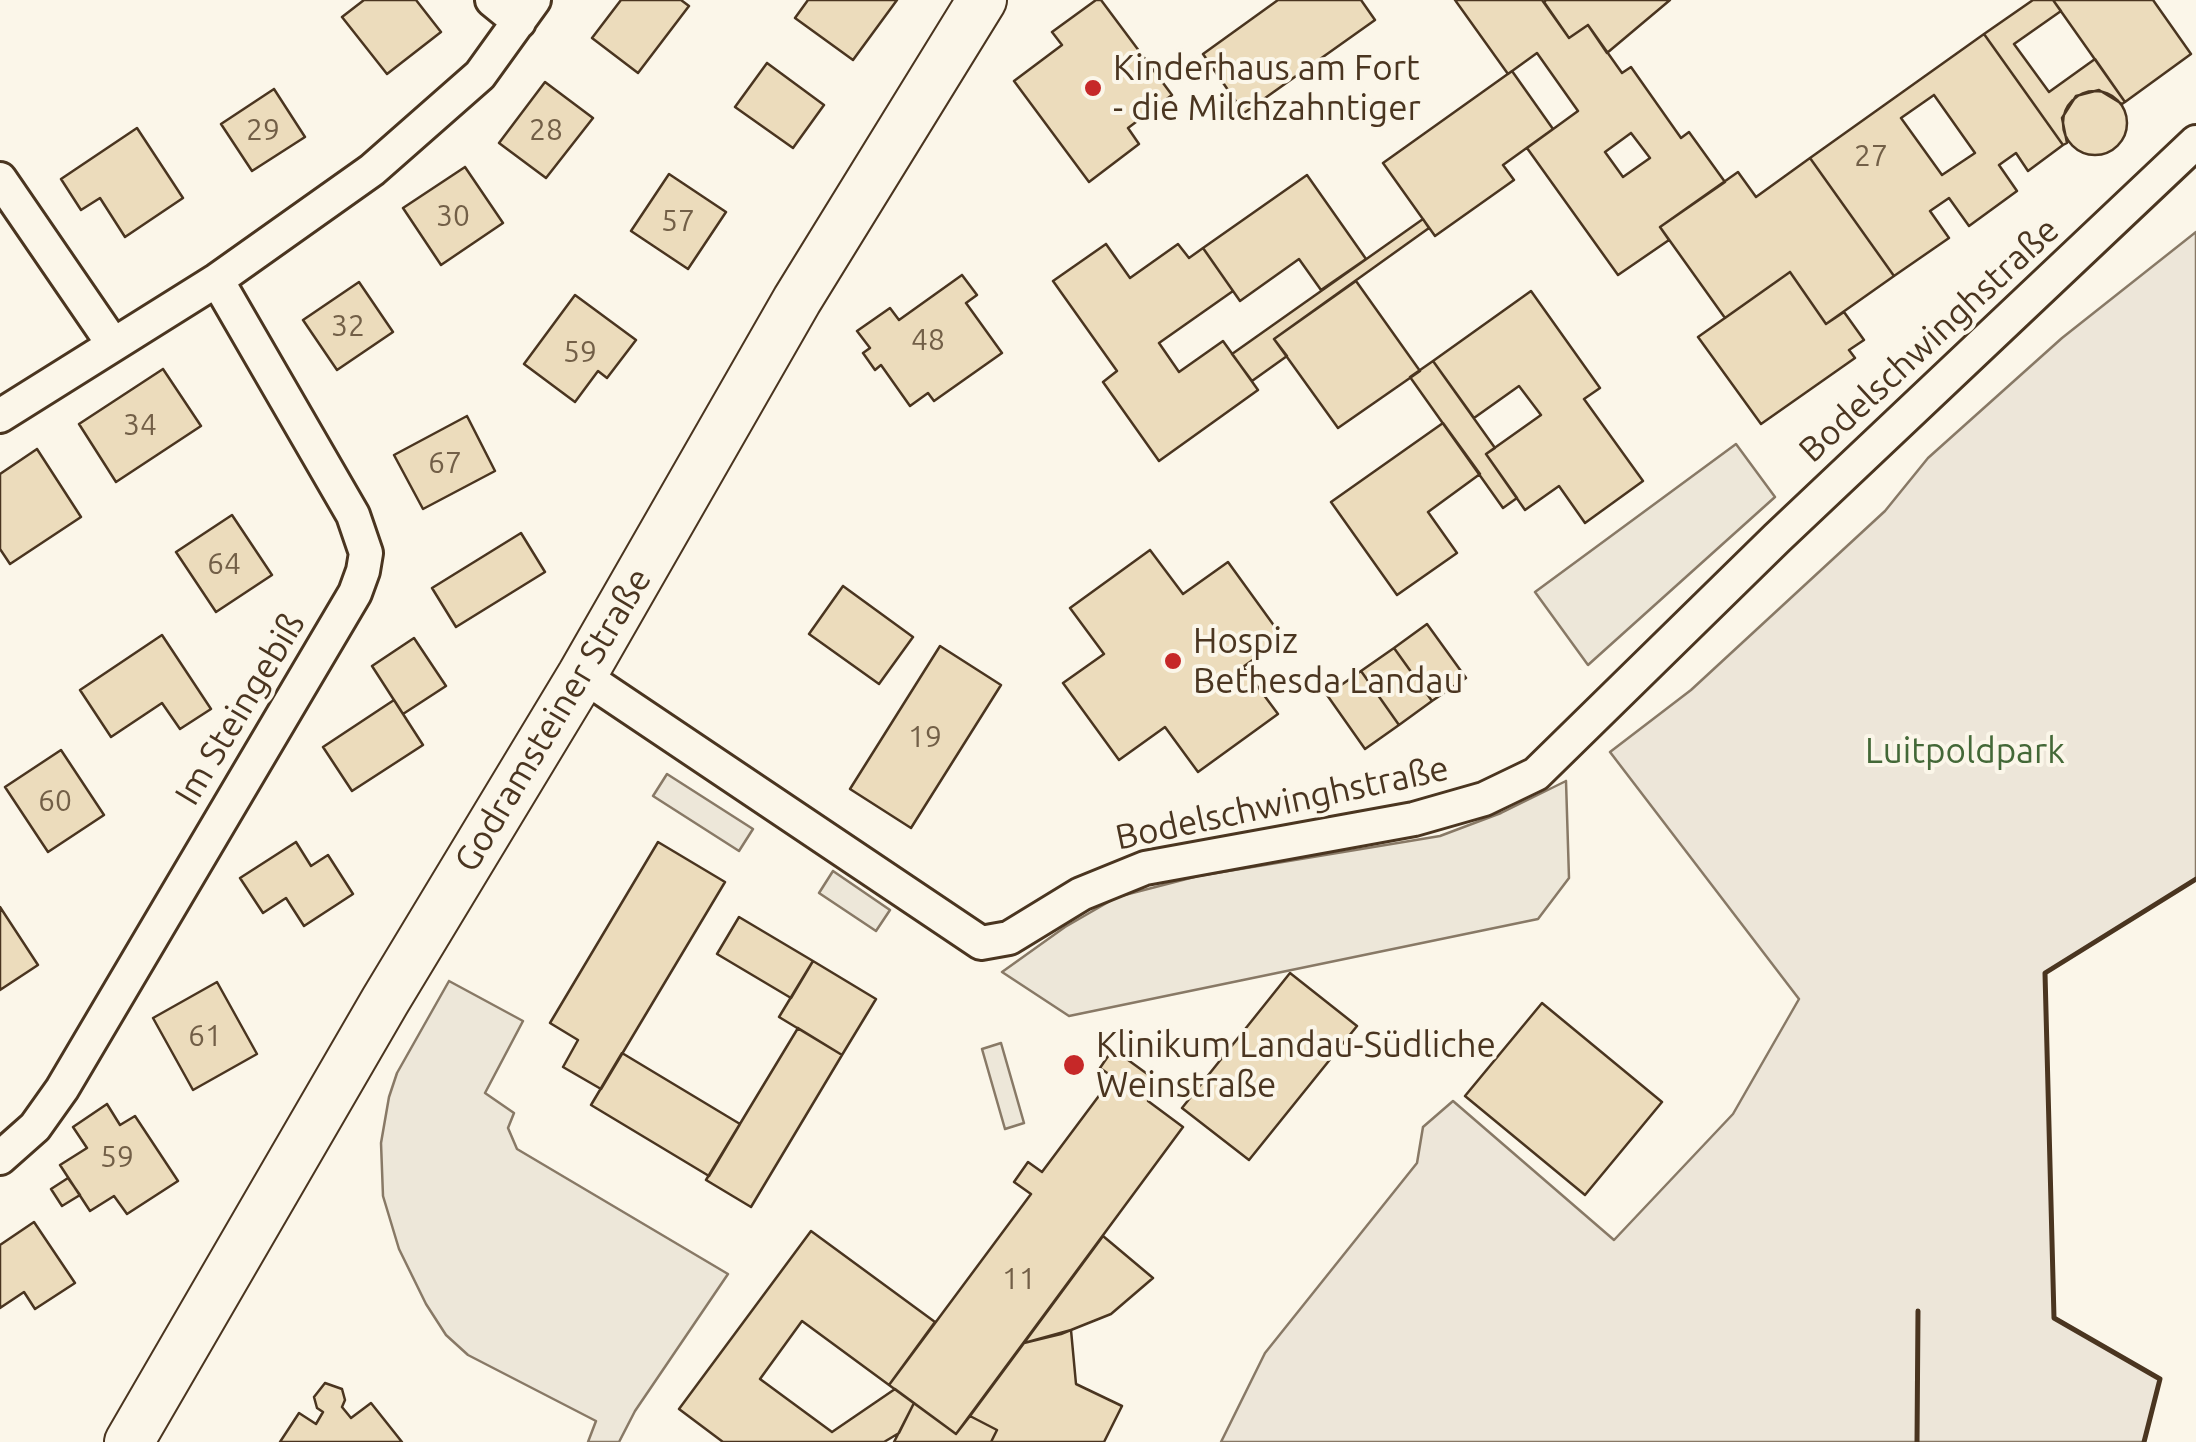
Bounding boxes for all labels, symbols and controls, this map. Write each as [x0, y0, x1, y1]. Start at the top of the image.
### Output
place label: Kinderhaus am Fort - die Milchzahntiger [1113, 47, 1421, 129]
marker: Kinderhaus am Fort - die Milchzahntiger [1082, 77, 1104, 99]
house number: 29 [246, 112, 280, 148]
house number: 28 [529, 112, 563, 148]
house number: 27 [1854, 138, 1888, 174]
house number: 30 [436, 198, 470, 234]
house number: 57 [661, 203, 695, 239]
street label: Bodelschwinghstraße [1791, 209, 2067, 471]
house number: 32 [331, 308, 365, 344]
house number: 48 [911, 322, 945, 358]
house number: 59 [563, 334, 597, 370]
house number: 34 [123, 407, 157, 443]
house number: 67 [428, 445, 462, 481]
house number: 64 [207, 546, 241, 582]
street label: Godramsteiner Straße [446, 561, 660, 879]
street label: Im Steingebiß [166, 605, 314, 813]
place label: Hospiz Bethesda Landau [1193, 620, 1464, 702]
marker: Hospiz Bethesda Landau [1162, 650, 1184, 672]
house number: 19 [908, 719, 942, 755]
park label: Luitpoldpark [1865, 730, 2065, 772]
street label: Bodelschwinghstraße [1112, 747, 1452, 859]
house number: 60 [38, 783, 72, 819]
house number: 61 [188, 1018, 222, 1054]
place label: Klinikum Landau-Südliche Weinstraße [1096, 1024, 1496, 1106]
marker: Klinikum Landau-Südliche Weinstraße [1061, 1052, 1087, 1078]
house number: 59 [100, 1139, 134, 1175]
house number: 11 [1002, 1261, 1036, 1297]

